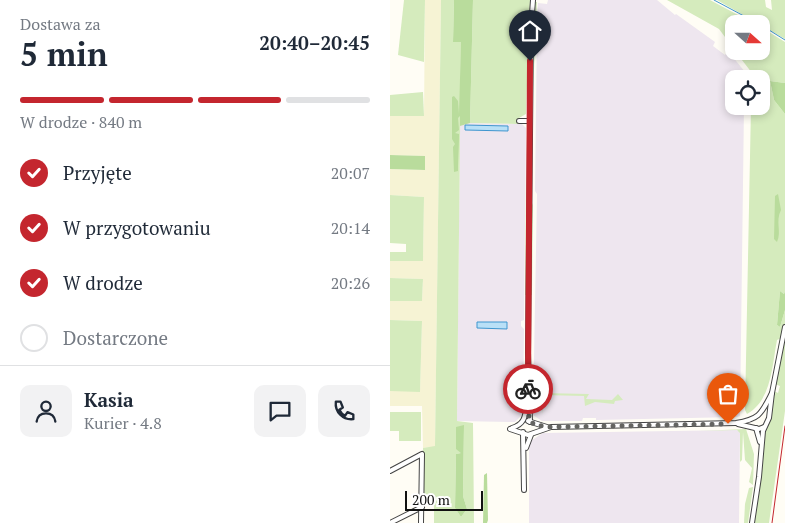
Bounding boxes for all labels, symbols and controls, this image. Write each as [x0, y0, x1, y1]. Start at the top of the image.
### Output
pin [509, 10, 551, 61]
text: Dostawa za [20, 13, 101, 35]
north arrow [725, 15, 770, 60]
map controls [725, 15, 770, 115]
icon: home [516, 17, 544, 45]
text: 20:40–20:45 [259, 30, 370, 55]
text: 5 min [20, 33, 108, 75]
button: locate [725, 70, 770, 115]
text: W drodze · 840 m [20, 111, 142, 133]
icon: check [20, 159, 48, 187]
text: Przyjęte [63, 160, 132, 185]
text: 20:07 [331, 162, 370, 184]
icon: check [20, 214, 48, 242]
text: W przygotowaniu [63, 215, 211, 240]
text: 20:14 [331, 217, 370, 239]
icon: check [20, 269, 48, 297]
text: W drodze [63, 270, 143, 295]
text: 20:26 [331, 272, 370, 294]
text: Dostarczone [63, 325, 168, 350]
courier [503, 364, 553, 414]
pin [707, 373, 749, 424]
icon: bike [514, 375, 542, 403]
icon: bag [714, 380, 742, 408]
button: person [20, 385, 72, 437]
button: chat [254, 385, 306, 437]
button: phone [318, 385, 370, 437]
text: Kasia [84, 387, 134, 412]
text: Kurier · 4.8 [84, 412, 162, 434]
scale bar [405, 488, 482, 511]
text: 200 m [412, 490, 450, 509]

